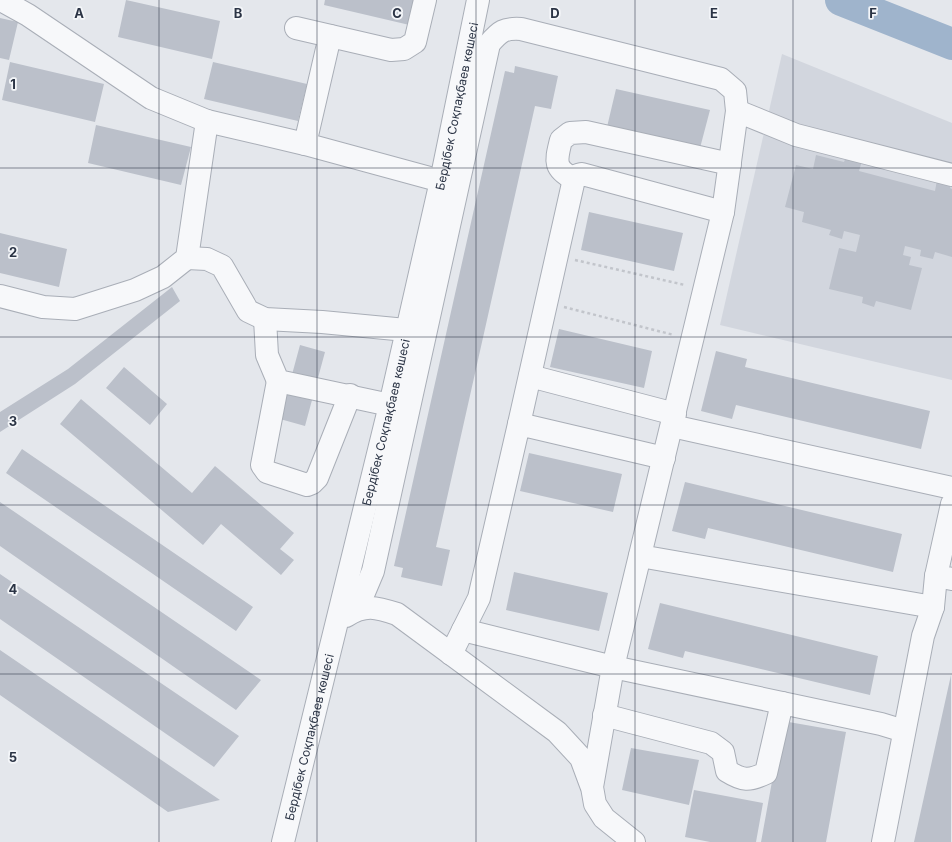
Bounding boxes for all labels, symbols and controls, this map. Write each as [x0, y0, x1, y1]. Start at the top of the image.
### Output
text: A [74, 5, 84, 21]
text: B [234, 5, 243, 21]
text: C [392, 5, 402, 21]
text: D [550, 5, 560, 21]
text: E [710, 5, 718, 21]
text: F [869, 5, 877, 21]
street label: Бердібек Соқпақбаев көшесі [432, 21, 481, 192]
text: 1 [10, 76, 16, 92]
text: 2 [9, 244, 17, 260]
street label: Бердібек Соқпақбаев көшесі [358, 337, 412, 507]
text: 3 [9, 413, 17, 429]
text: 4 [9, 581, 18, 597]
street label: Бердібек Соқпақбаев көшесі [281, 652, 336, 822]
text: 5 [9, 749, 17, 765]

